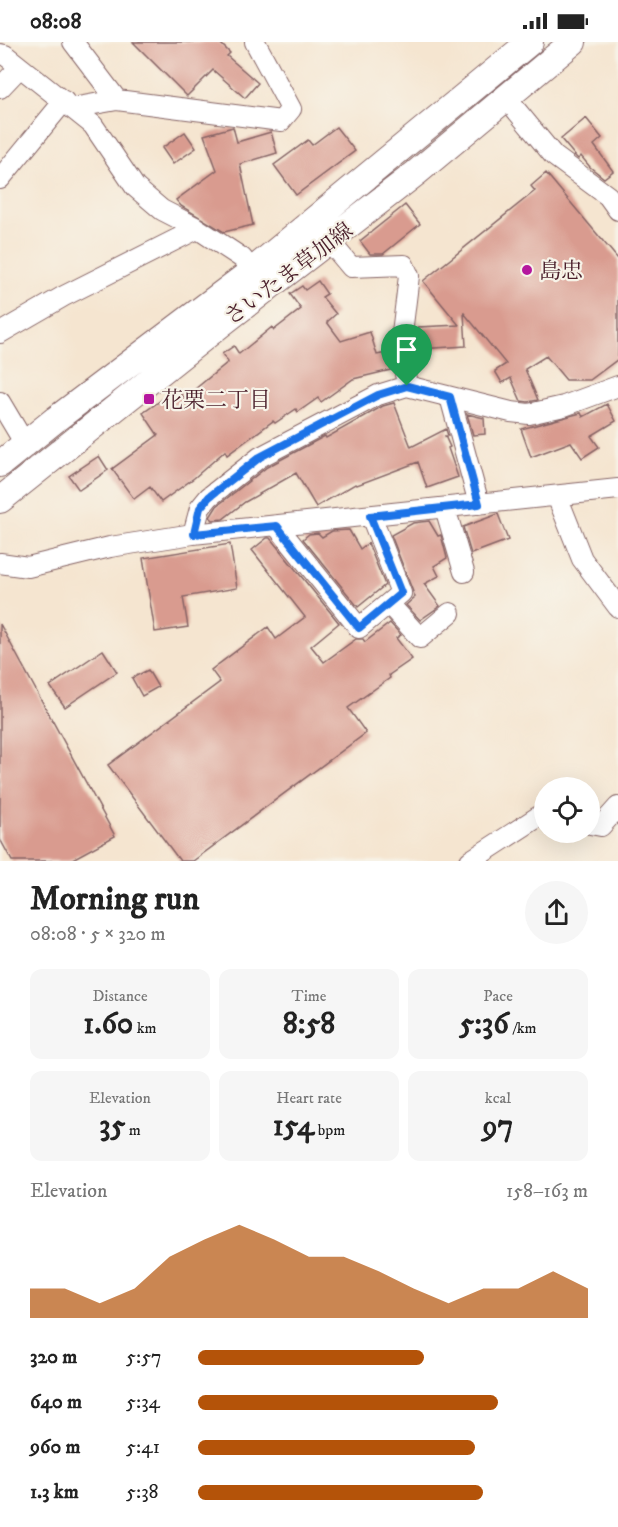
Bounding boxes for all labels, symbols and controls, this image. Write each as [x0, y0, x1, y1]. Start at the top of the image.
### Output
text: 08:08 [30, 8, 81, 35]
street label: さいたま草加線 [219, 217, 359, 331]
place label: 島忠 [539, 258, 583, 285]
marker: 島忠 [520, 263, 534, 277]
pin [381, 324, 432, 386]
icon: arrive [390, 333, 423, 366]
place label: 花栗二丁目 [161, 387, 271, 414]
marker: 花栗二丁目 [142, 392, 156, 406]
map controls [534, 777, 600, 843]
button: locate [534, 777, 600, 843]
text: Morning run [30, 879, 199, 920]
button: share [525, 881, 588, 944]
text: 08:08 · 5 × 320 m [30, 922, 166, 947]
text: Distance [92, 986, 148, 1006]
text: Time [292, 986, 326, 1006]
text: Pace [483, 986, 513, 1006]
text: 1.60 [83, 1006, 133, 1043]
text: 8:58 [283, 1006, 335, 1043]
text: 5:36 [459, 1006, 509, 1043]
text: km [133, 1018, 157, 1038]
text: /km [509, 1018, 537, 1038]
text: Elevation [89, 1088, 151, 1108]
text: Heart rate [276, 1088, 342, 1108]
text: kcal [485, 1088, 511, 1108]
text: 35 [99, 1108, 125, 1145]
text: 154 [273, 1108, 314, 1145]
text: 97 [483, 1108, 513, 1145]
text: m [125, 1120, 141, 1140]
text: bpm [314, 1120, 345, 1140]
text: Elevation [30, 1179, 107, 1204]
text: 158–163 m [506, 1179, 588, 1204]
text: 320 m [30, 1345, 77, 1370]
text: 5:57 [126, 1345, 162, 1370]
text: 640 m [30, 1390, 82, 1415]
text: 5:34 [126, 1390, 160, 1415]
text: 960 m [30, 1435, 80, 1460]
text: 5:41 [126, 1435, 160, 1460]
text: 1.3 km [30, 1480, 79, 1505]
text: 5:38 [126, 1480, 159, 1505]

